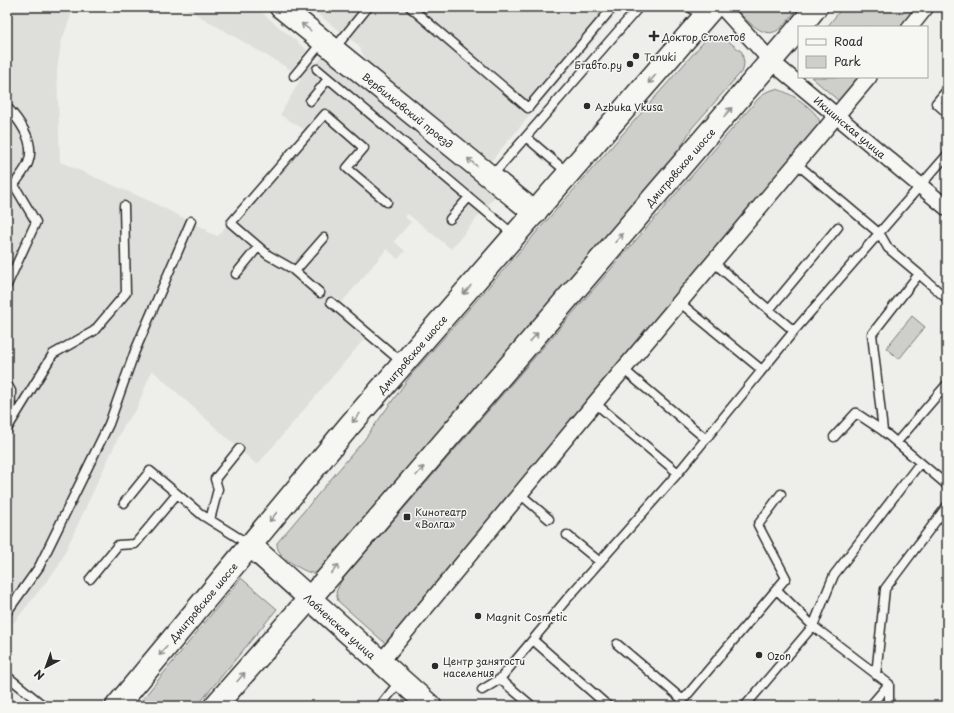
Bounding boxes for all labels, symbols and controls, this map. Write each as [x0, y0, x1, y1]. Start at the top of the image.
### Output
one-way arrow [301, 23, 312, 31]
legend [798, 26, 928, 78]
place label: Доктор Столетов [661, 29, 745, 44]
marker: Доктор Столетов [649, 31, 659, 41]
text: Road [834, 32, 863, 50]
place label: Tanuki [644, 49, 677, 64]
marker: Tanuki [631, 51, 641, 61]
text: Park [834, 52, 861, 70]
place label: Бтавто.ру [574, 57, 622, 73]
marker: Бтавто.ру [625, 59, 635, 69]
street label: Вербилковский проезд [359, 69, 457, 151]
one-way arrow [647, 74, 656, 85]
street label: Икшинская улица [811, 92, 890, 162]
place label: Azbuka Vkusa [595, 99, 664, 114]
marker: Azbuka Vkusa [582, 101, 592, 111]
one-way arrow [723, 107, 732, 117]
street label: Дмитровское шоссе [641, 124, 718, 210]
one-way arrow [467, 158, 478, 166]
one-way arrow [614, 233, 623, 243]
one-way arrow [463, 285, 472, 296]
street label: Дмитровское шоссе [373, 311, 450, 397]
one-way arrow [530, 331, 539, 342]
one-way arrow [352, 412, 361, 422]
one-way arrow [415, 465, 424, 476]
place label: Кинотеатр «Волга» [415, 504, 467, 531]
one-way arrow [268, 512, 277, 523]
marker: Кинотеатр «Волга» [402, 512, 412, 522]
street label: Дмитровское шоссе [165, 559, 241, 646]
one-way arrow [330, 565, 339, 575]
street label: Лобненская улица [301, 590, 380, 663]
place label: Magnit Cosmetic [486, 609, 568, 624]
marker: Magnit Cosmetic [473, 611, 483, 621]
one-way arrow [158, 645, 167, 656]
north arrow [26, 647, 66, 687]
place label: Ozon [767, 648, 791, 663]
marker: Ozon [754, 650, 764, 660]
place label: Центр занятости населения [443, 653, 525, 680]
marker: Центр занятости населения [430, 661, 440, 671]
text: N [30, 665, 48, 684]
one-way arrow [236, 672, 246, 682]

